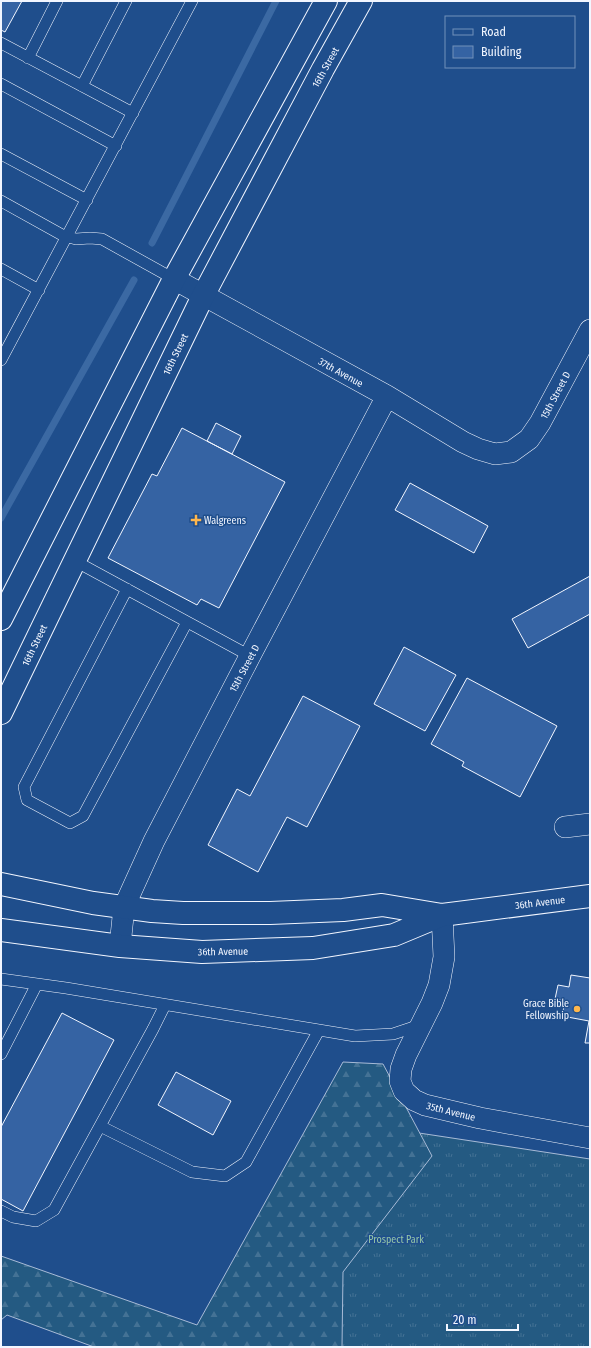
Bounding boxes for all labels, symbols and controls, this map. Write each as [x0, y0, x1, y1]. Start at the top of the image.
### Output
legend [445, 16, 575, 68]
text: Road [481, 25, 506, 39]
street label: 16th Street [310, 45, 342, 90]
text: Building [481, 45, 522, 59]
street label: 16th Street [161, 331, 191, 377]
street label: 37th Avenue [316, 356, 365, 390]
street label: 15th Street D [538, 370, 573, 421]
marker: Walgreens [191, 515, 201, 525]
place label: Walgreens [204, 515, 246, 527]
street label: 16th Street [20, 622, 50, 668]
street label: 15th Street D [227, 643, 262, 694]
street label: 36th Avenue [514, 894, 566, 912]
street label: 36th Avenue [198, 946, 248, 958]
place label: Grace Bible Fellowship [523, 998, 569, 1022]
marker: Grace Bible Fellowship [572, 1004, 582, 1014]
street label: 35th Avenue [425, 1100, 477, 1124]
park label: Prospect Park [368, 1234, 424, 1246]
scale bar [447, 1306, 518, 1332]
text: 20 m [453, 1313, 477, 1327]

